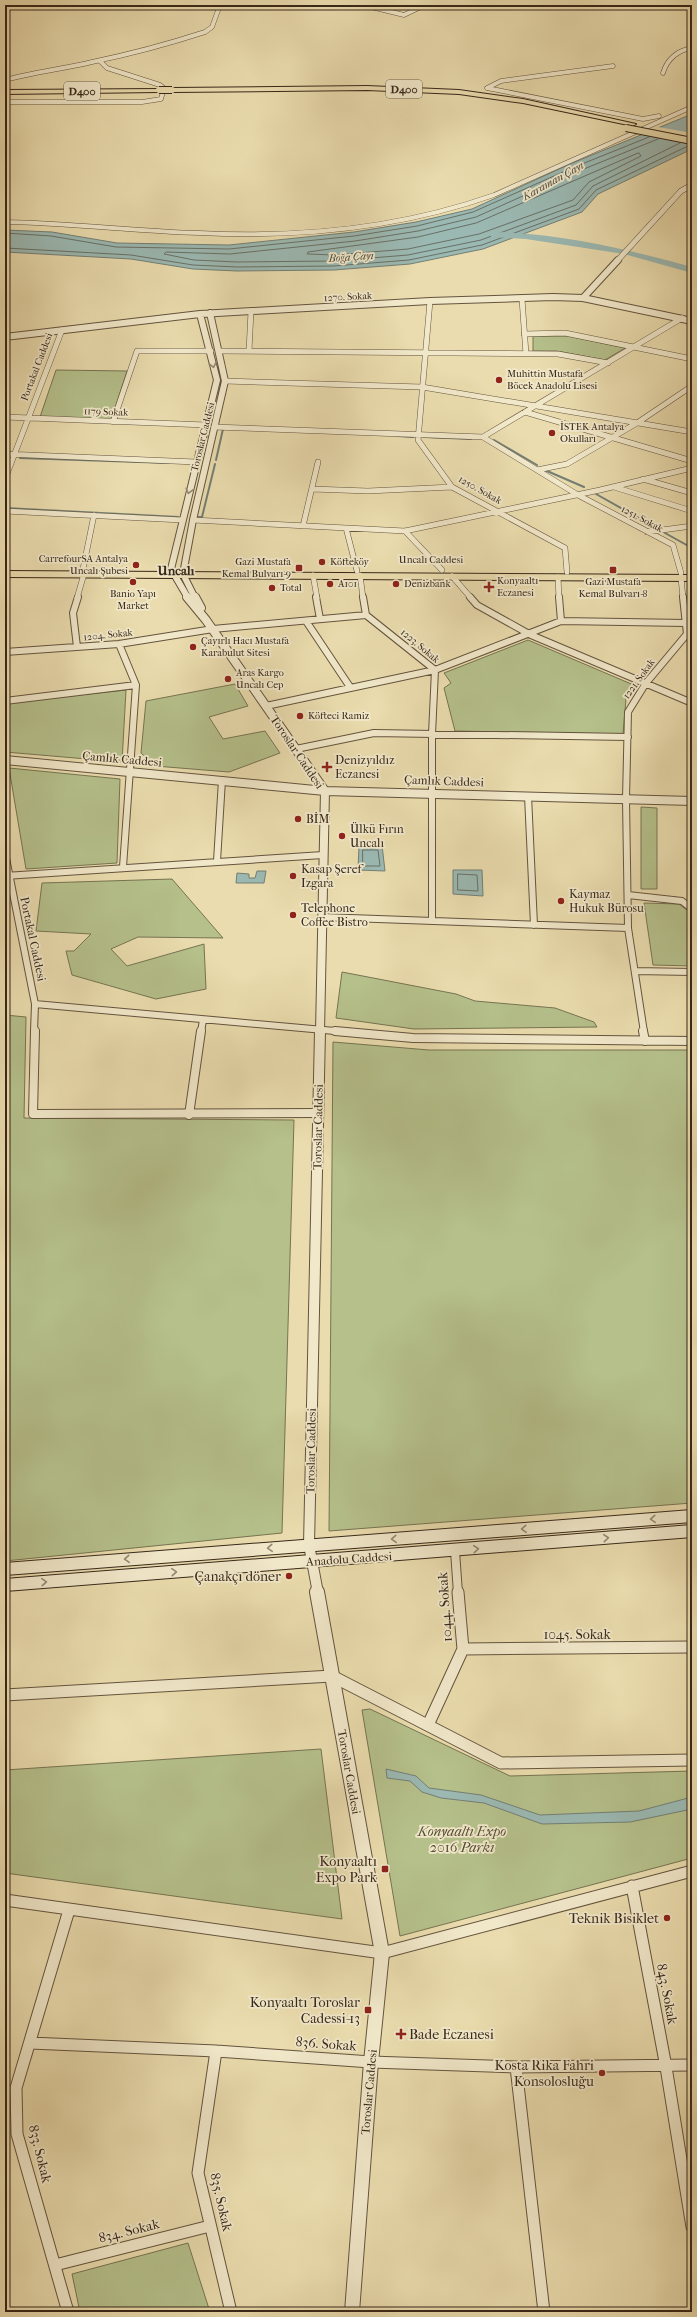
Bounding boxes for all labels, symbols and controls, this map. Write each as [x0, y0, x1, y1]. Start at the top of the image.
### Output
road number: D400 [386, 80, 422, 98]
road number: D400 [64, 82, 100, 100]
water label: Karaman Çayı [519, 159, 586, 204]
water label: Boğa Çayı [327, 249, 374, 265]
street label: 1270. Sokak [324, 290, 373, 304]
street label: Portakal Caddesi [19, 331, 55, 403]
one-way arrow [209, 362, 217, 368]
place label: Muhittin Mustafa Böcek Anadolu Lisesi [507, 368, 597, 392]
marker: Muhittin Mustafa Böcek Anadolu Lisesi [494, 375, 504, 385]
street label: Toroslar Caddesi [189, 401, 217, 473]
street label: 1179 Sokak [84, 405, 129, 419]
place label: İSTEK Antalya Okulları [560, 421, 625, 445]
marker: İSTEK Antalya Okulları [547, 428, 557, 438]
street label: 1250. Sokak [456, 473, 504, 507]
one-way arrow [185, 488, 194, 495]
street label: 1251. Sokak [619, 503, 666, 535]
place label: CarrefourSA Antalya Uncalı Şubesi [39, 553, 128, 577]
street label: Uncalı Caddesi [399, 554, 463, 566]
place label: Gazi Mustafa Kemal Bulvarı-9 [222, 556, 291, 580]
place label: Köfteköy [330, 556, 370, 568]
marker: Köfteköy [317, 557, 327, 567]
marker: CarrefourSA Antalya Uncalı Şubesi [131, 560, 141, 570]
district label: Uncalı [157, 563, 195, 578]
marker: Gazi Mustafa Kemal Bulvarı-9 [294, 563, 304, 573]
marker: Gazi Mustafa Kemal Bulvarı-8 [608, 565, 618, 575]
place label: Konyaaltı Eczanesi [497, 575, 538, 599]
place label: Gazi Mustafa Kemal Bulvarı-8 [578, 576, 648, 600]
marker: Banio Yapı Market [128, 577, 138, 587]
place label: A101 [337, 578, 357, 590]
place label: Denizbank [404, 578, 451, 590]
marker: A101 [325, 579, 335, 589]
marker: Denizbank [391, 579, 401, 589]
place label: Total [280, 582, 302, 594]
marker: Konyaaltı Eczanesi [484, 582, 494, 592]
marker: Total [267, 583, 277, 593]
place label: Banio Yapı Market [110, 588, 156, 612]
street label: 1204. Sokak [83, 626, 134, 644]
street label: 1223. Sokak [398, 626, 443, 666]
place label: Çayırlı Hacı Mustafa Karabulut Sitesi [201, 635, 289, 659]
marker: Çayırlı Hacı Mustafa Karabulut Sitesi [188, 642, 198, 652]
street label: 1221. Sokak [620, 656, 658, 701]
place label: Aras Kargo Uncalı Cep [235, 667, 284, 691]
marker: Aras Kargo Uncalı Cep [223, 674, 233, 684]
place label: Köfteci Ramiz [308, 710, 370, 722]
marker: Köfteci Ramiz [295, 711, 305, 721]
street label: Toroslar Caddesi [267, 713, 327, 792]
street label: Çamlık Caddesi [82, 749, 163, 769]
place label: Denizyıldız Eczanesi [335, 753, 395, 781]
marker: Denizyıldız Eczanesi [322, 762, 332, 772]
street label: Çamlık Caddesi [404, 773, 485, 789]
place label: BİM [306, 811, 329, 826]
marker: BİM [293, 814, 303, 824]
place label: Ülkü Fırın Uncalı [350, 821, 404, 850]
marker: Ülkü Fırın Uncalı [337, 831, 347, 841]
place label: Kasap Şeref Izgara [301, 862, 365, 890]
marker: Kasap Şeref Izgara [288, 871, 298, 881]
place label: Kaymaz Hukuk Bürosu [569, 887, 644, 915]
street label: Portakal Caddesi [17, 895, 49, 983]
marker: Kaymaz Hukuk Bürosu [556, 896, 566, 906]
place label: Telephone Coffee Bistro [301, 901, 368, 929]
marker: Telephone Coffee Bistro [288, 910, 298, 920]
street label: Toroslar Caddesi [310, 1084, 326, 1170]
street label: Toroslar Caddesi [303, 1408, 319, 1494]
one-way arrow [650, 1514, 656, 1523]
one-way arrow [520, 1524, 527, 1533]
one-way arrow [391, 1534, 397, 1543]
one-way arrow [603, 1534, 609, 1543]
one-way arrow [267, 1544, 273, 1553]
one-way arrow [473, 1545, 479, 1554]
street label: Anadolu Caddesi [305, 1549, 393, 1569]
one-way arrow [124, 1555, 130, 1564]
one-way arrow [171, 1568, 177, 1577]
place label: Çanakçı döner [195, 1568, 281, 1585]
marker: Çanakçı döner [284, 1571, 294, 1581]
street label: 1044. Sokak [434, 1571, 456, 1643]
one-way arrow [41, 1577, 47, 1586]
street label: 1045. Sokak [543, 1626, 611, 1643]
street label: Toroslar Caddesi [335, 1729, 363, 1816]
park label: Konyaaltı Expo 2016 Parkı [417, 1823, 506, 1856]
place label: Konyaaltı Expo Park [316, 1853, 378, 1886]
marker: Konyaaltı Expo Park [380, 1864, 390, 1874]
place label: Teknik Bisiklet [569, 1910, 659, 1927]
marker: Teknik Bisiklet [662, 1913, 672, 1923]
street label: 843. Sokak [653, 1962, 681, 2027]
place label: Konyaaltı Toroslar Cadessi-13 [250, 1994, 360, 2027]
marker: Konyaaltı Toroslar Cadessi-13 [363, 2005, 373, 2015]
place label: Bade Eczanesi [409, 2026, 494, 2043]
marker: Bade Eczanesi [396, 2029, 406, 2039]
street label: 836. Sokak [295, 2033, 358, 2055]
street label: Toroslar Caddesi [358, 2048, 380, 2135]
place label: Kosta Rika Fahri Konsolosluğu [495, 2057, 594, 2090]
marker: Kosta Rika Fahri Konsolosluğu [597, 2068, 607, 2078]
street label: 833. Sokak [25, 2123, 56, 2186]
street label: 835. Sokak [206, 2171, 236, 2234]
street label: 834. Sokak [97, 2215, 162, 2247]

